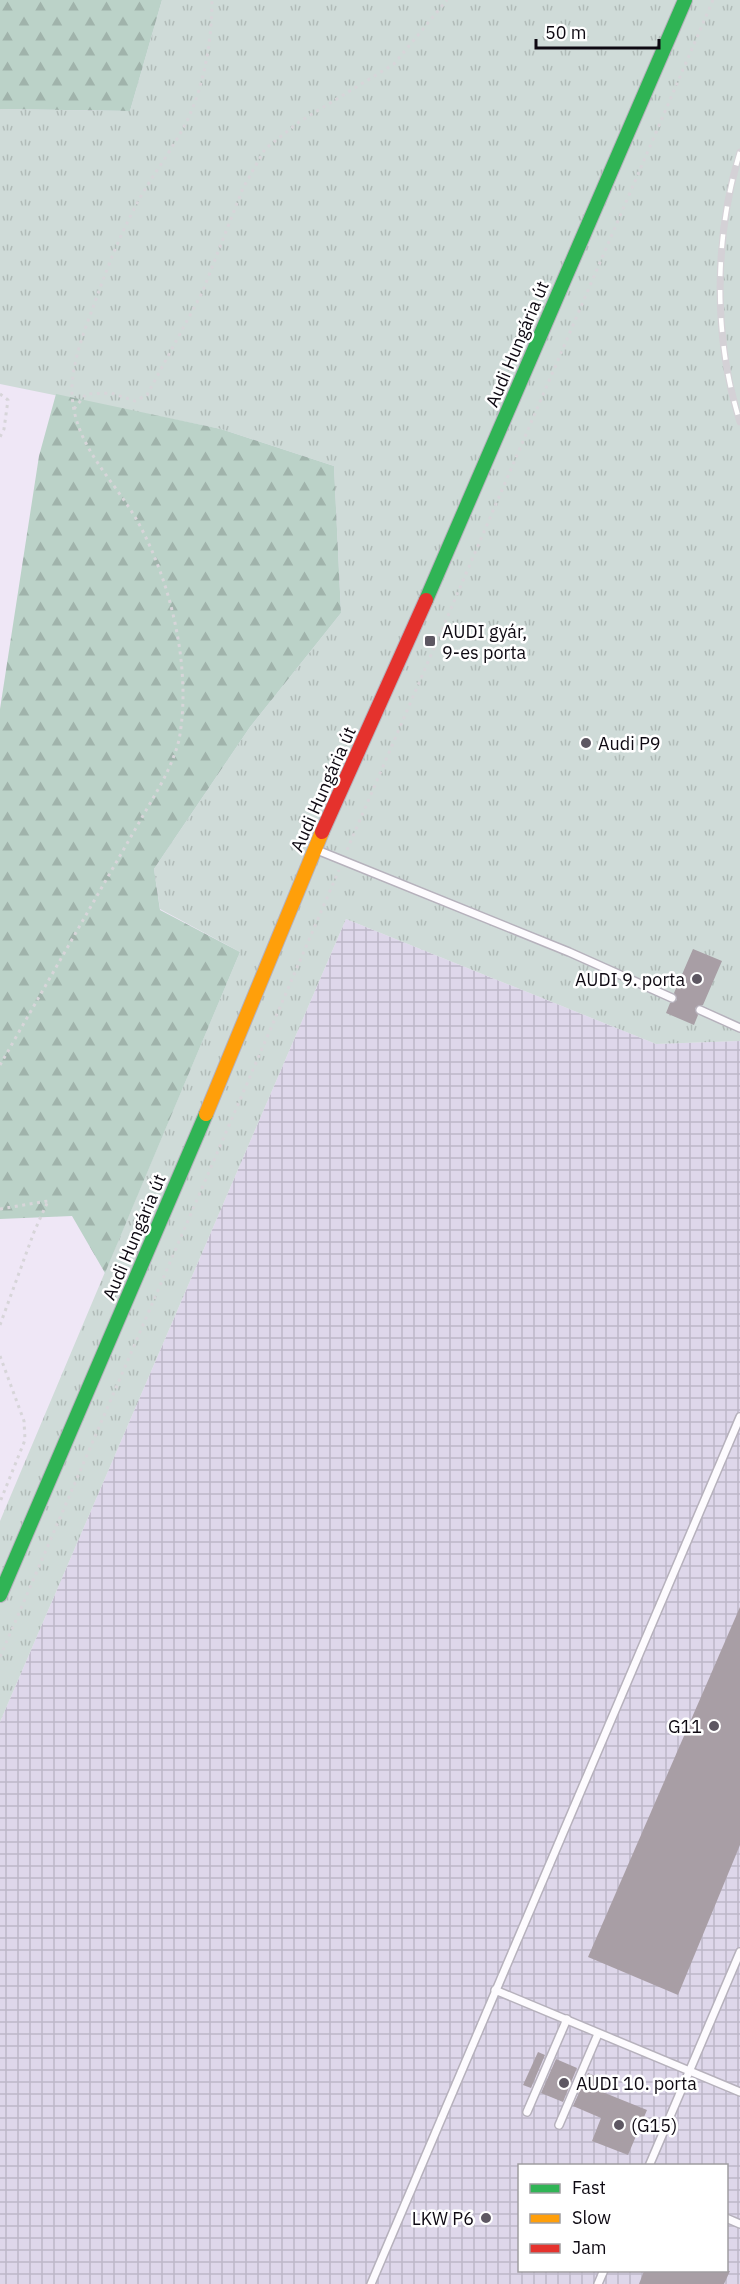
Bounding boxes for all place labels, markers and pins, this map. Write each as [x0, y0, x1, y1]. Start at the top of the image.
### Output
place label: AUDI gyár, 9-es porta [442, 620, 527, 664]
marker: AUDI gyár, 9-es porta [423, 634, 437, 648]
place label: Audi P9 [598, 732, 661, 755]
marker: Audi P9 [579, 736, 593, 750]
place label: AUDI 9. porta [575, 968, 685, 991]
marker: AUDI 9. porta [690, 972, 704, 986]
place label: G11 [668, 1715, 702, 1738]
marker: G11 [707, 1719, 721, 1733]
place label: AUDI 10. porta [576, 2072, 697, 2095]
marker: AUDI 10. porta [557, 2076, 571, 2090]
place label: (G15) [631, 2114, 677, 2137]
marker: (G15) [612, 2118, 626, 2132]
place label: LKW P6 [412, 2207, 474, 2230]
marker: LKW P6 [479, 2211, 493, 2225]

